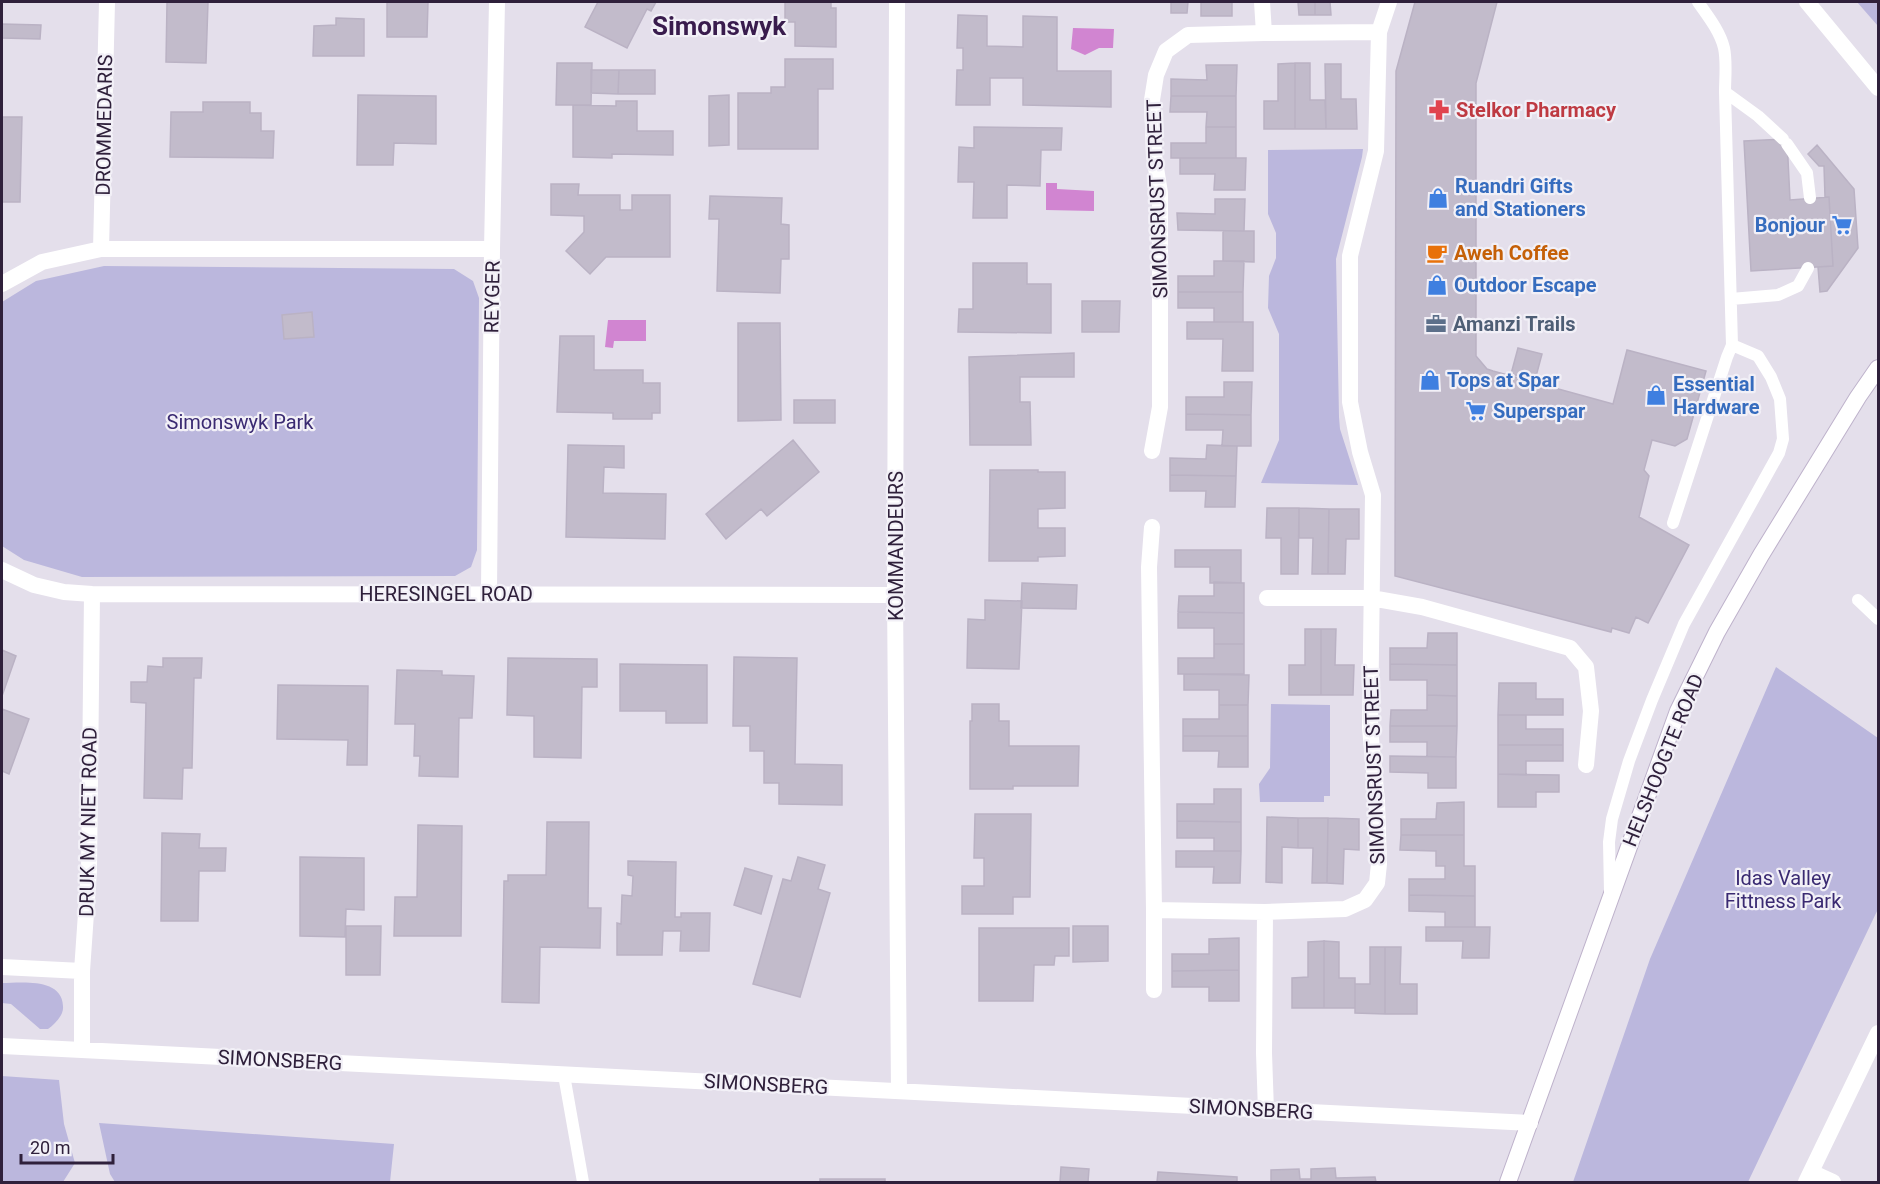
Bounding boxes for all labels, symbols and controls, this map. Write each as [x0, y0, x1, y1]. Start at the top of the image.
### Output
district label: Simonswyk [652, 11, 787, 41]
street label: DROMMEDARIS [91, 54, 117, 196]
pharmacy icon: Stelkor Pharmacy [1427, 98, 1451, 122]
place label: Stelkor Pharmacy [1456, 98, 1617, 122]
street label: SIMONSRUST STREET [1142, 99, 1172, 299]
place label: Ruandri Gifts and Stationers [1455, 174, 1586, 221]
shop icon: Ruandri Gifts and Stationers [1426, 186, 1450, 210]
place label: Bonjour [1755, 213, 1826, 237]
supermarket icon: Bonjour [1830, 213, 1854, 237]
cafe icon: Aweh Coffee [1425, 241, 1449, 265]
place label: Aweh Coffee [1454, 241, 1569, 265]
street label: REYGER [479, 260, 505, 334]
shop icon: Outdoor Escape [1425, 273, 1449, 297]
place label: Outdoor Escape [1454, 273, 1597, 297]
office icon: Amanzi Trails [1424, 312, 1448, 336]
place label: Amanzi Trails [1453, 312, 1576, 336]
shop icon: Tops at Spar [1418, 368, 1442, 392]
place label: Tops at Spar [1447, 368, 1560, 392]
place label: Essential Hardware [1673, 372, 1760, 419]
shop icon: Essential Hardware [1644, 383, 1668, 407]
supermarket icon: Superspar [1464, 399, 1488, 423]
place label: Superspar [1493, 399, 1586, 423]
park label: Simonswyk Park [167, 410, 314, 434]
street label: KOMMANDEURS [884, 471, 908, 621]
street label: HERESINGEL ROAD [359, 582, 533, 606]
street label: SIMONSRUST STREET [1359, 665, 1389, 865]
street label: HELSHOOGTE ROAD [1617, 670, 1709, 850]
street label: DRUK MY NIET ROAD [74, 727, 102, 917]
park label: Idas Valley Fittness Park [1725, 866, 1842, 913]
street label: SIMONSBERG [217, 1045, 343, 1075]
street label: SIMONSBERG [703, 1069, 829, 1099]
street label: SIMONSBERG [1188, 1094, 1314, 1124]
scale bar [21, 1127, 112, 1165]
text: 20 m [30, 1137, 70, 1158]

